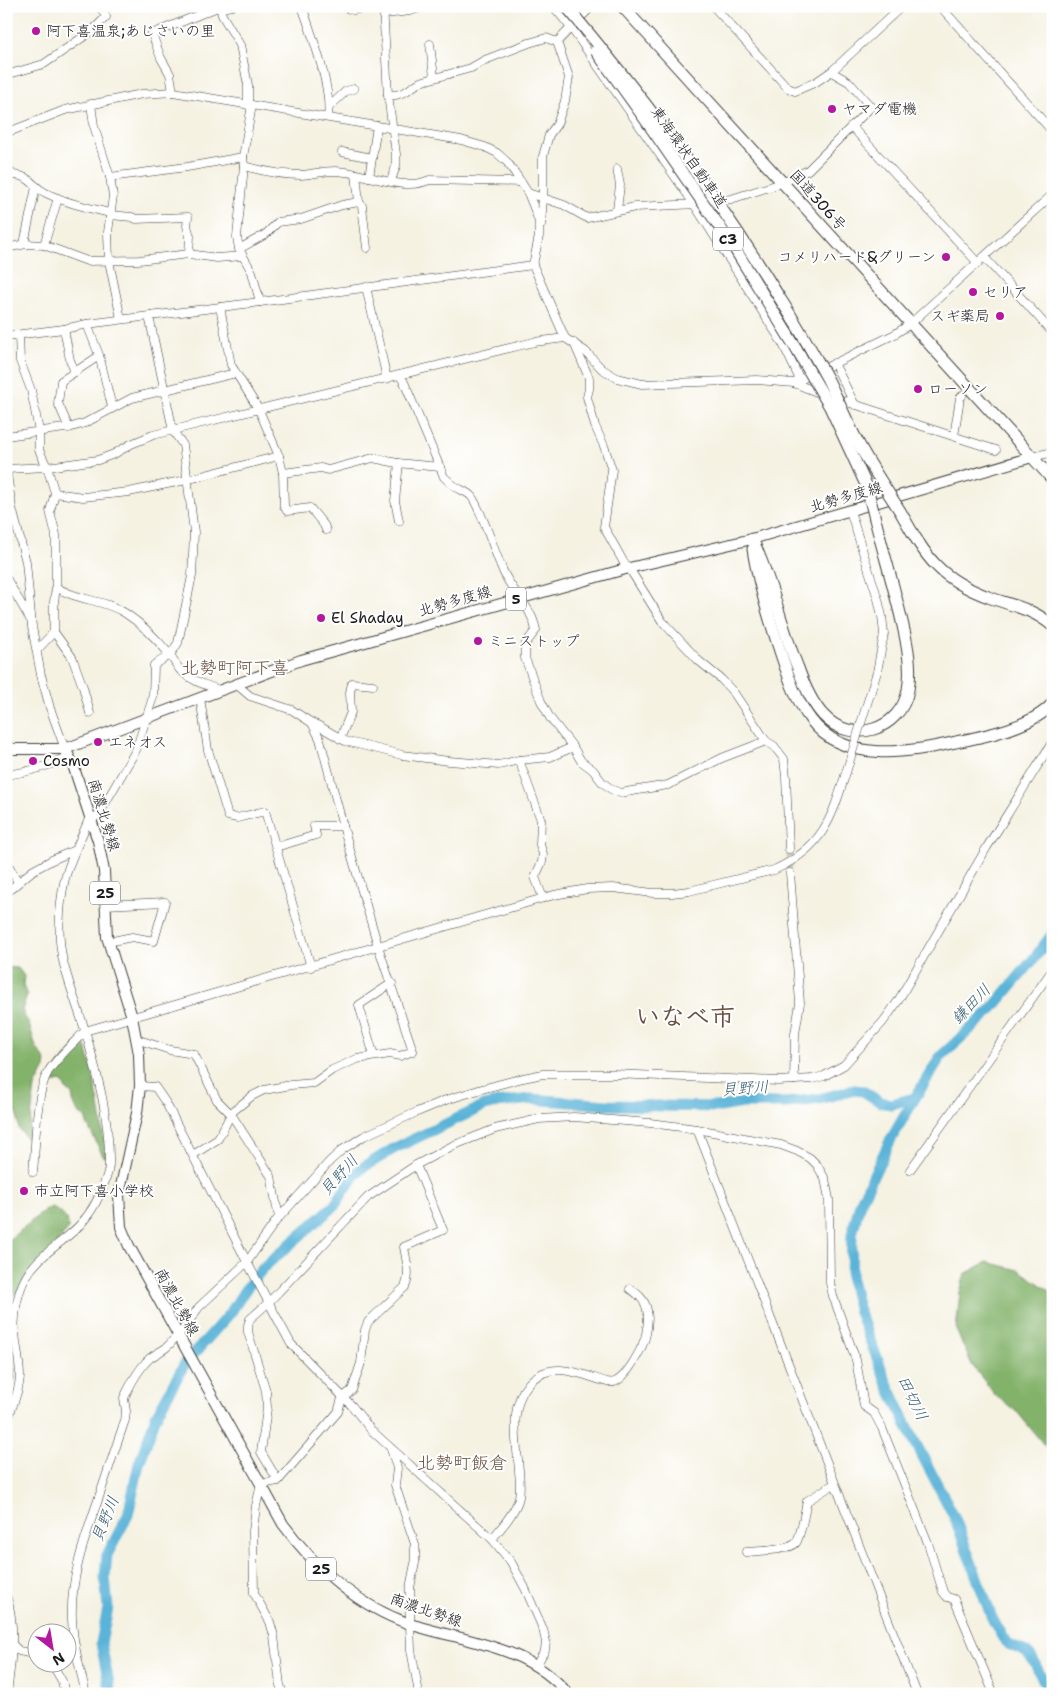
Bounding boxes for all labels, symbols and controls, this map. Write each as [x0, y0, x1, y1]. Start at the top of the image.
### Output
place label: 阿下喜温泉;あじさいの里 [46, 21, 215, 41]
marker: 阿下喜温泉;あじさいの里 [30, 25, 42, 37]
place label: ヤマダ電機 [842, 99, 917, 119]
street label: 東海環状自動車道 [646, 102, 732, 212]
marker: ヤマダ電機 [826, 103, 838, 115]
street label: 国道306号 [785, 165, 851, 235]
road number: C3 [713, 228, 743, 250]
place label: コメリハード&グリーン [778, 247, 936, 267]
marker: コメリハード&グリーン [940, 251, 952, 263]
place label: セリア [983, 282, 1028, 302]
marker: セリア [967, 286, 979, 298]
place label: スギ薬局 [930, 306, 990, 326]
marker: スギ薬局 [994, 310, 1006, 322]
place label: ローソン [928, 379, 988, 399]
marker: ローソン [912, 383, 924, 395]
street label: 北勢多度線 [807, 477, 885, 517]
street label: 北勢多度線 [416, 581, 494, 621]
road number: 5 [506, 588, 526, 610]
place label: El Shaday [331, 608, 404, 628]
marker: El Shaday [315, 612, 327, 624]
place label: ミニストップ [488, 631, 580, 651]
marker: ミニストップ [472, 635, 484, 647]
district label: 北勢町阿下喜 [181, 656, 289, 680]
place label: エネオス [108, 732, 167, 752]
marker: エネオス [92, 736, 104, 748]
place label: Cosmo [43, 751, 90, 771]
marker: Cosmo [27, 755, 39, 767]
street label: 南濃北勢線 [83, 776, 125, 854]
road number: 25 [90, 881, 120, 904]
water label: 鎌田川 [947, 979, 995, 1029]
district label: いなべ市 [635, 999, 735, 1033]
water label: 貝野川 [720, 1076, 770, 1100]
water label: 貝野川 [315, 1150, 363, 1200]
place label: 市立阿下喜小学校 [34, 1181, 154, 1201]
marker: 市立阿下喜小学校 [18, 1185, 30, 1197]
street label: 南濃北勢線 [150, 1264, 204, 1340]
water label: 田切川 [893, 1372, 933, 1424]
district label: 北勢町飯倉 [417, 1451, 507, 1475]
water label: 貝野川 [86, 1493, 124, 1545]
road number: 25 [306, 1558, 336, 1580]
street label: 南濃北勢線 [387, 1588, 465, 1632]
north arrow [28, 1622, 78, 1672]
text: N [49, 1649, 68, 1670]

